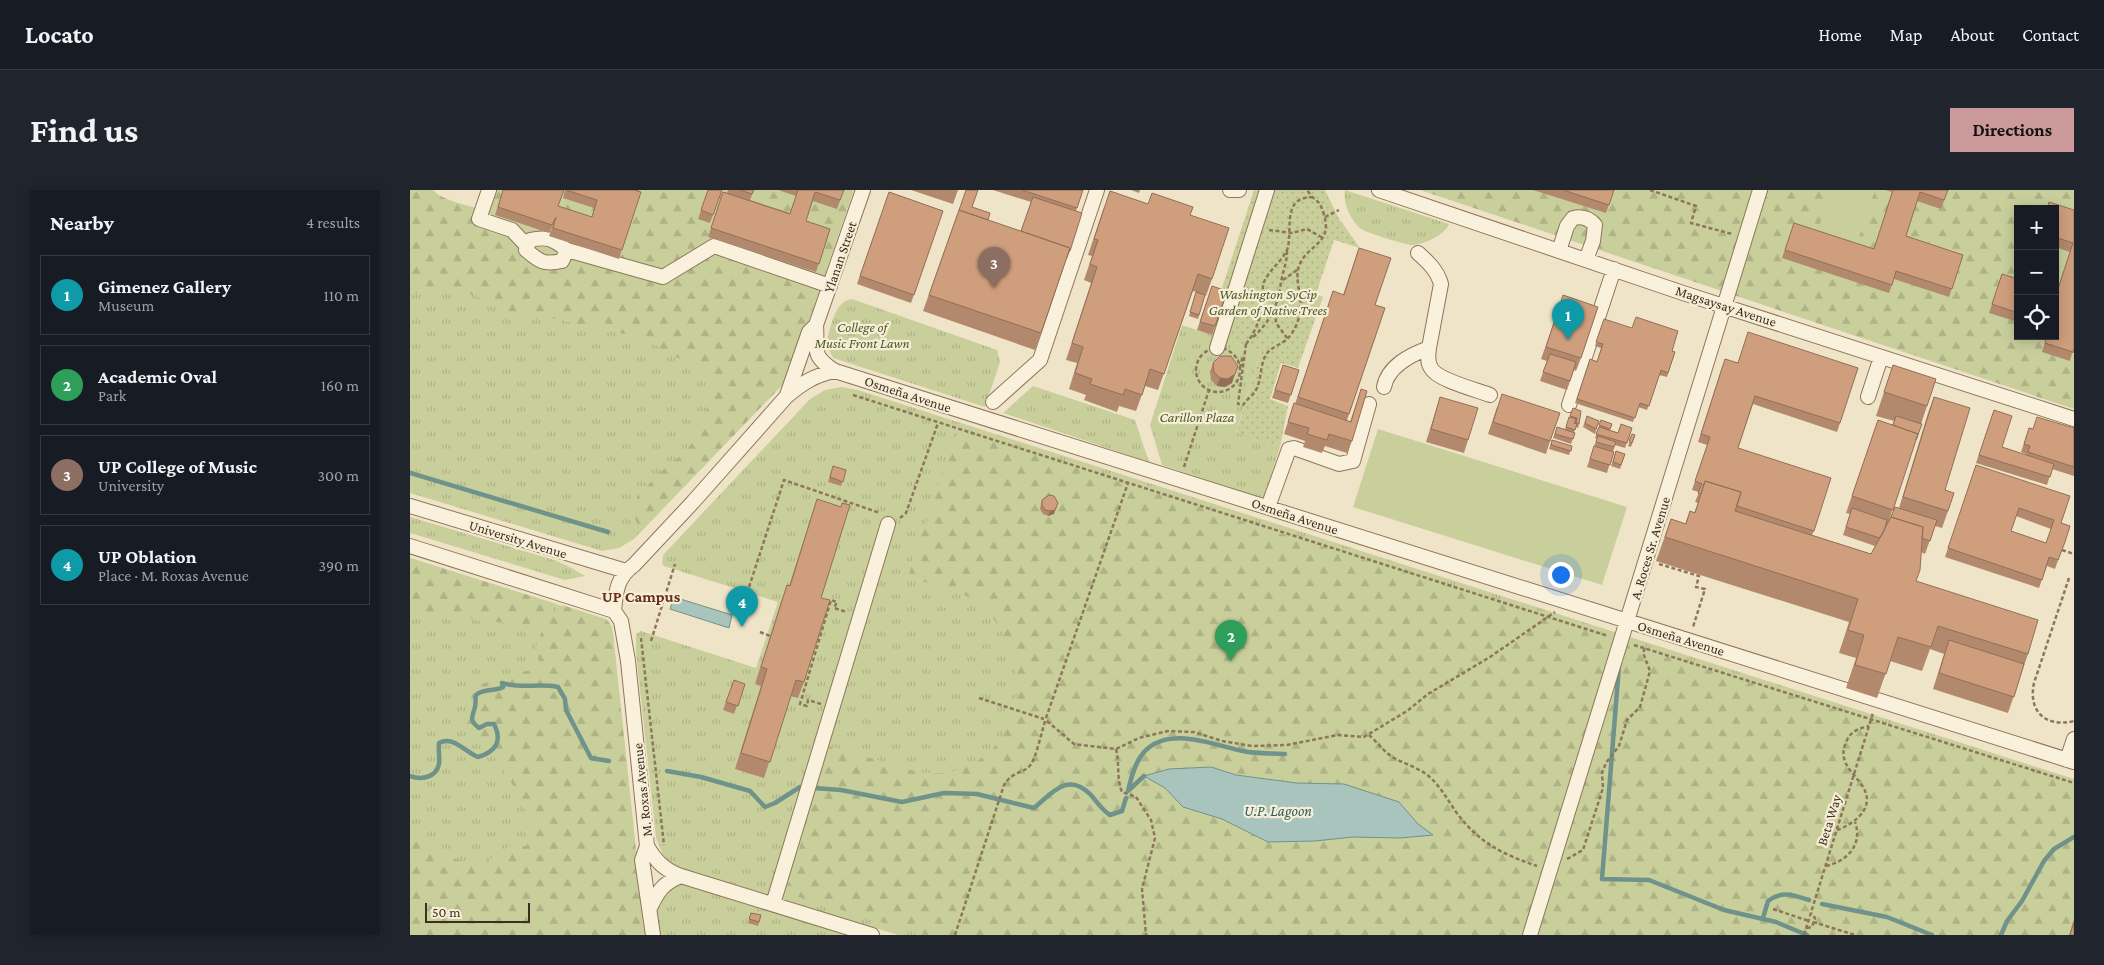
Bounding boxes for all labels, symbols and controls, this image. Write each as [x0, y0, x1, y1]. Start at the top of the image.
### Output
text: Locato [25, 21, 94, 48]
text: Home [1819, 25, 1862, 45]
text: Map [1890, 25, 1922, 45]
text: About [1950, 25, 1994, 45]
text: Contact [2022, 25, 2079, 45]
button: Directions [1950, 108, 2074, 152]
text: Find us [30, 111, 138, 150]
map controls [2014, 205, 2059, 340]
button: + [2014, 205, 2059, 250]
text: Nearby [50, 211, 114, 235]
text: 4 results [306, 214, 360, 231]
street label: Ylanan Street [820, 219, 860, 295]
pin: 3 [978, 247, 1010, 288]
button: − [2014, 250, 2059, 295]
text: Gimenez Gallery [98, 276, 231, 297]
street label: Magsaysay Avenue [1673, 282, 1779, 330]
park label: Washington SyCip Garden of Native Trees [1209, 286, 1328, 318]
text: 1 [64, 287, 70, 304]
text: 110 m [323, 287, 359, 304]
button: locate [2014, 295, 2059, 340]
text: Museum [98, 297, 154, 314]
pin: 1 [1552, 299, 1584, 340]
park label: College of Music Front Lawn [813, 319, 910, 351]
text: Academic Oval [98, 366, 217, 387]
street label: Osmeña Avenue [863, 372, 953, 416]
text: 2 [63, 377, 71, 394]
text: 160 m [321, 377, 359, 394]
text: Park [98, 387, 126, 404]
park label: Carillon Plaza [1160, 409, 1235, 425]
text: UP College of Music [98, 456, 257, 477]
text: 3 [63, 467, 71, 484]
text: 300 m [317, 467, 359, 484]
text: University [98, 477, 164, 494]
street label: Osmeña Avenue [1250, 494, 1340, 538]
street label: A. Roces Sr. Avenue [1627, 495, 1673, 601]
street label: University Avenue [467, 516, 569, 562]
text: UP Oblation [98, 546, 197, 567]
text: 4 [63, 557, 71, 574]
text: 390 m [318, 557, 359, 574]
your location [1548, 562, 1574, 588]
text: Place · M. Roxas Avenue [98, 567, 249, 584]
pin: 4 [726, 586, 758, 627]
district label: UP Campus [602, 588, 681, 605]
street label: Osmeña Avenue [1636, 617, 1726, 659]
pin: 2 [1215, 620, 1247, 661]
street label: M. Roxas Avenue [629, 742, 655, 838]
street label: Beta Way [1814, 792, 1844, 847]
water label: U.P. Lagoon [1244, 803, 1312, 820]
scale bar [425, 900, 530, 923]
text: 50 m [432, 904, 460, 920]

